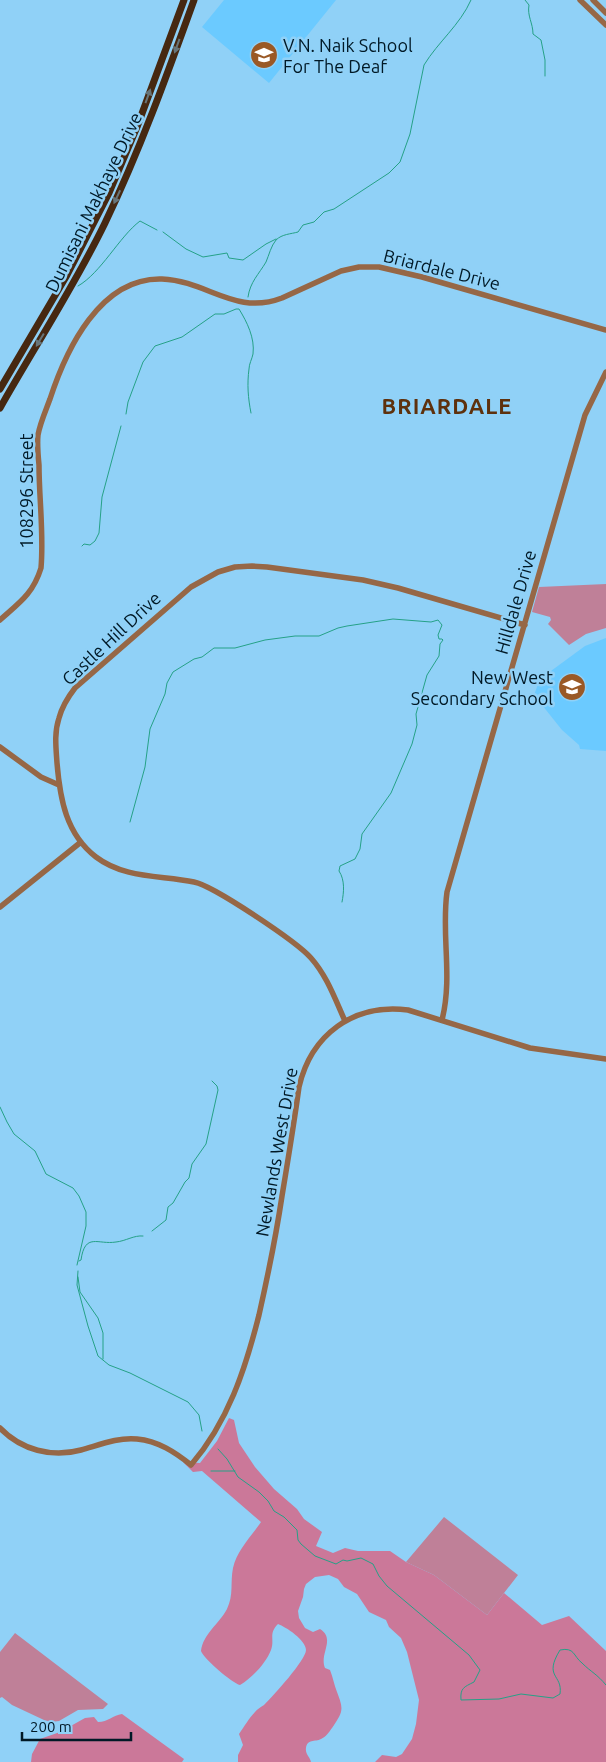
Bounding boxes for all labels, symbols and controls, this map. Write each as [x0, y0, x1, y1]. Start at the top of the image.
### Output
place label: V.N. Naik School For The Deaf [283, 35, 413, 76]
one-way arrow [173, 39, 181, 54]
school or university icon: V.N. Naik School For The Deaf [249, 40, 279, 70]
one-way arrow [144, 88, 152, 103]
street label: Dumisani Makhaye Drive [41, 109, 145, 295]
one-way arrow [113, 189, 121, 204]
street label: Briardale Drive [381, 245, 503, 293]
one-way arrow [36, 333, 45, 346]
district label: BRIARDALE [382, 393, 512, 418]
street label: 108296 Street [16, 433, 36, 549]
street label: Hilldale Drive [491, 548, 539, 656]
street label: Castle Hill Drive [58, 587, 164, 689]
place label: New West Secondary School [411, 667, 553, 708]
school or university icon: New West Secondary School [557, 672, 587, 702]
street label: Newlands West Drive [251, 1066, 301, 1238]
scale bar [22, 1710, 131, 1742]
text: 200 m [30, 1718, 72, 1735]

